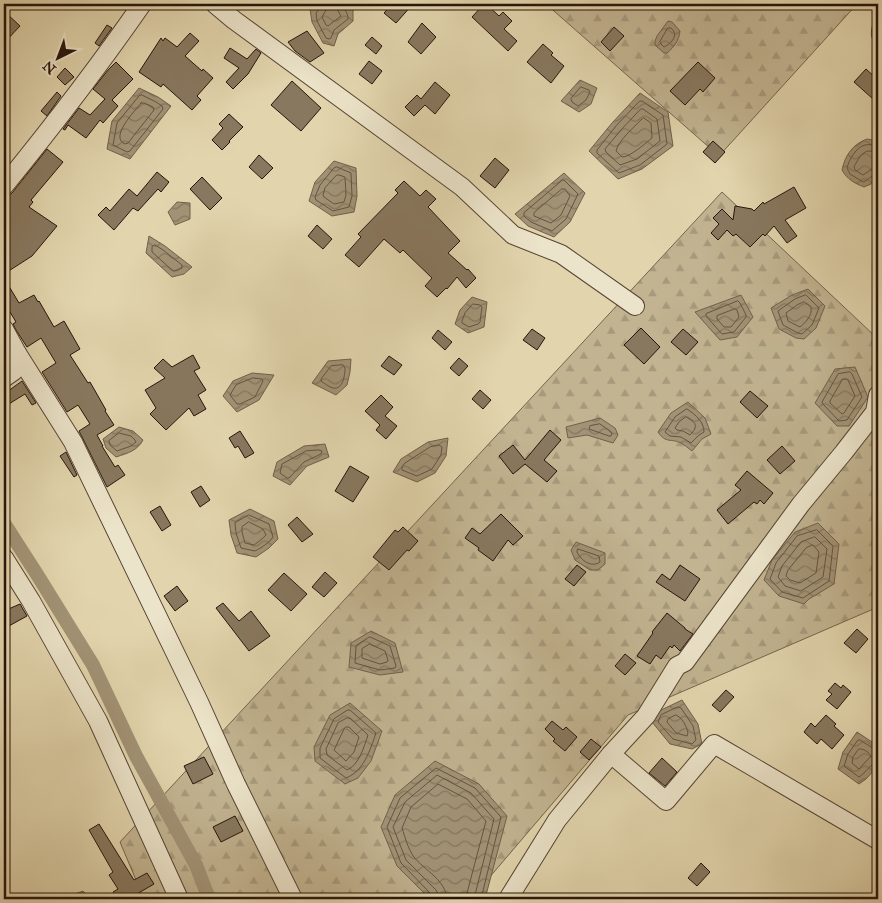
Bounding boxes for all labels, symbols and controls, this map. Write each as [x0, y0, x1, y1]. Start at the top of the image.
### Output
north arrow [32, 32, 82, 82]
text: N [39, 57, 60, 78]

